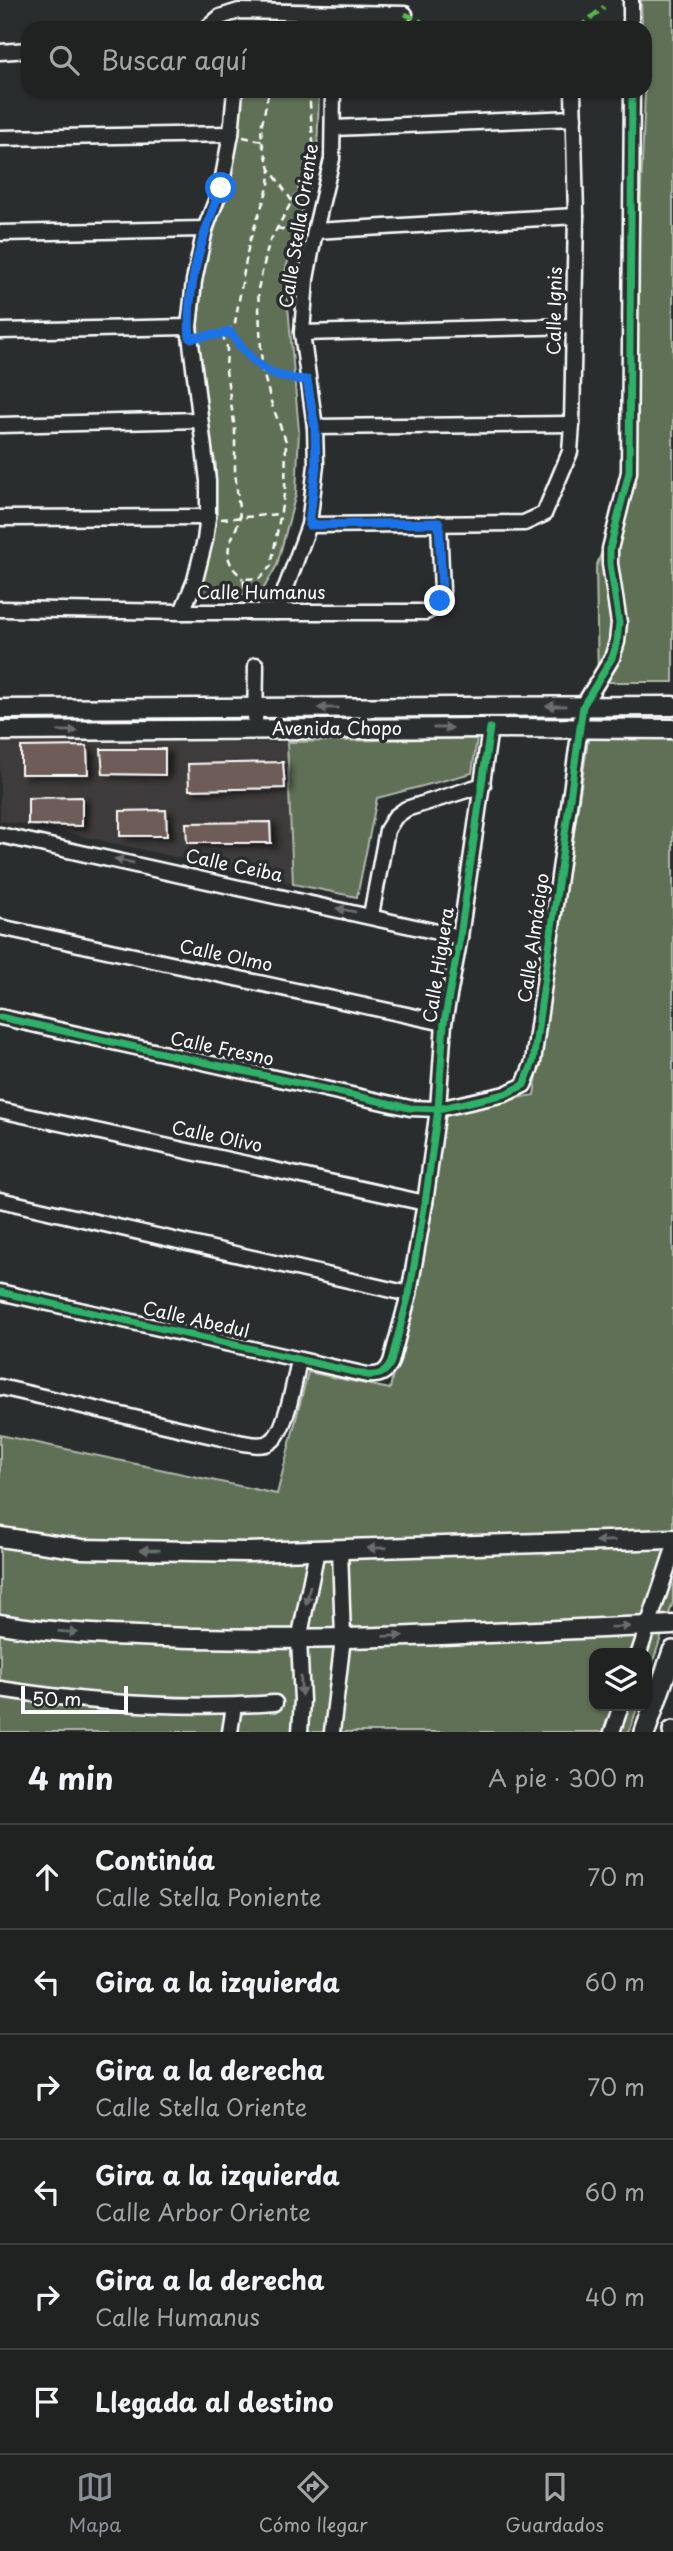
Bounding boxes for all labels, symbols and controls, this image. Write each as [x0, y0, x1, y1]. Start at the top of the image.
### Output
search box [21, 21, 652, 98]
text: Buscar aquí [101, 40, 247, 79]
icon: search [45, 41, 83, 79]
street label: Calle Stella Oriente [271, 141, 324, 310]
route start [205, 172, 236, 203]
street label: Calle Ignis [539, 267, 568, 355]
street label: Calle Humanus [196, 578, 326, 605]
route end [424, 585, 455, 616]
one-way arrow [545, 700, 567, 712]
one-way arrow [317, 702, 339, 714]
street label: Avenida Chopo [272, 714, 402, 741]
one-way arrow [432, 722, 454, 734]
one-way arrow [57, 725, 79, 737]
street label: Calle Ceiba [183, 841, 286, 888]
one-way arrow [113, 856, 135, 867]
street label: Calle Almácigo [510, 871, 555, 1004]
one-way arrow [335, 904, 357, 915]
street label: Calle Higuera [415, 905, 460, 1025]
street label: Calle Olmo [177, 931, 275, 978]
street label: Calle Fresno [168, 1023, 277, 1072]
street label: Calle Olivo [170, 1113, 265, 1158]
street label: Calle Abedul [140, 1293, 252, 1344]
one-way arrow [594, 1536, 616, 1547]
one-way arrow [366, 1543, 388, 1554]
one-way arrow [139, 1544, 161, 1556]
one-way arrow [302, 1584, 313, 1606]
one-way arrow [609, 1621, 631, 1632]
one-way arrow [57, 1627, 79, 1638]
one-way arrow [382, 1631, 404, 1642]
map controls [589, 1648, 652, 1711]
button: layers [589, 1648, 652, 1711]
one-way arrow [296, 1675, 307, 1697]
scale bar [21, 1683, 128, 1715]
text: 50 m [32, 1684, 81, 1712]
text: 4 min [28, 1755, 114, 1800]
text: A pie · 300 m [488, 1760, 645, 1795]
text: Continúa [95, 1840, 215, 1879]
icon: ahead [28, 1858, 66, 1896]
text: 70 m [587, 1859, 645, 1894]
text: Calle Stella Poniente [95, 1879, 321, 1914]
text: Gira a la izquierda [95, 1962, 340, 2001]
icon: left [28, 1963, 66, 2001]
text: 60 m [585, 1964, 645, 1999]
text: Gira a la derecha [95, 2050, 325, 2089]
icon: right [28, 2068, 66, 2106]
text: 70 m [587, 2069, 645, 2104]
text: Calle Stella Oriente [95, 2089, 307, 2124]
text: Gira a la izquierda [95, 2155, 340, 2194]
icon: left [28, 2173, 66, 2211]
text: 60 m [585, 2174, 645, 2209]
text: Calle Arbor Oriente [95, 2194, 311, 2229]
text: Gira a la derecha [95, 2260, 325, 2299]
icon: right [28, 2278, 66, 2316]
text: 40 m [585, 2279, 645, 2314]
text: Calle Humanus [95, 2299, 260, 2334]
text: Llegada al destino [95, 2382, 334, 2421]
icon: arrive [28, 2383, 66, 2421]
tab: Mapa [69, 2468, 121, 2538]
tab: Cómo llegar [259, 2468, 368, 2538]
tab: Guardados [505, 2468, 604, 2538]

